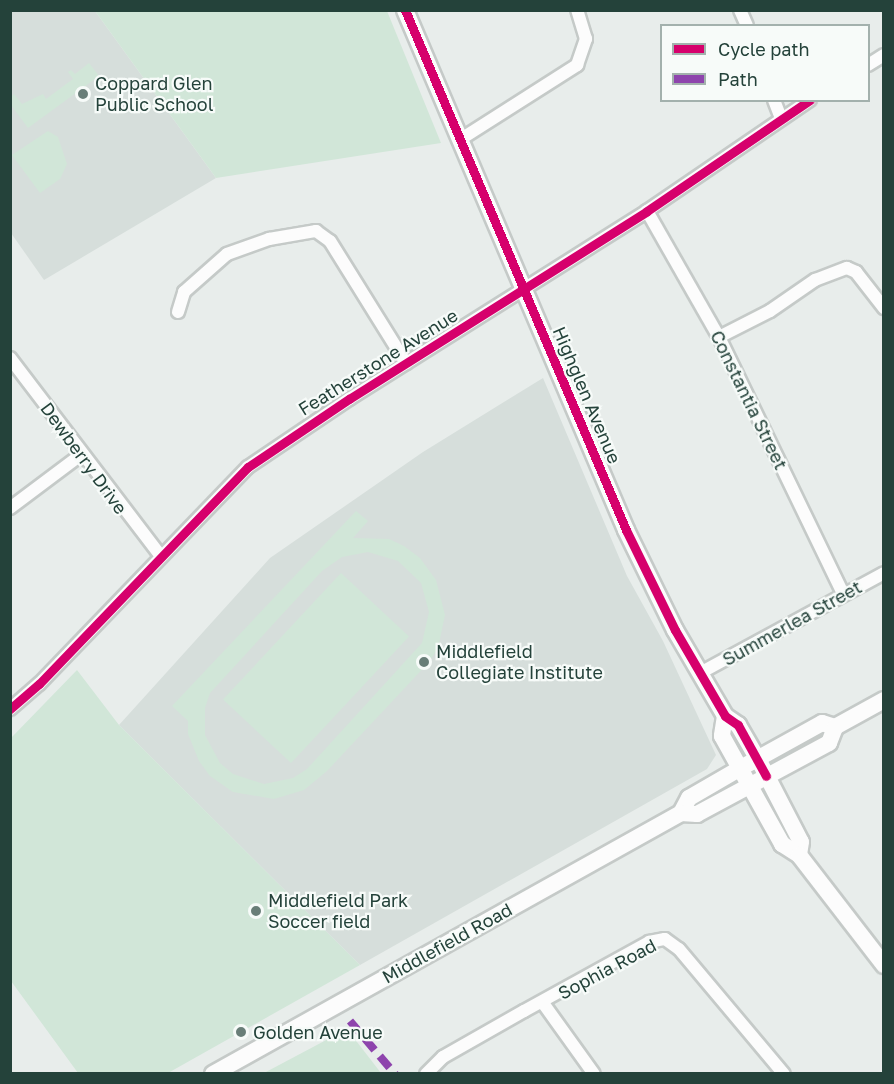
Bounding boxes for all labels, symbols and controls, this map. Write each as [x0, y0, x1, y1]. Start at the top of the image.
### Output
legend [660, 24, 870, 102]
text: Cycle path [718, 38, 810, 60]
text: Path [718, 68, 758, 90]
place label: Coppard Glen Public School [95, 73, 213, 116]
marker: Coppard Glen Public School [76, 87, 90, 101]
street label: Featherstone Avenue [294, 304, 462, 420]
street label: Highglen Avenue [548, 323, 626, 467]
street label: Constantia Street [706, 327, 792, 473]
street label: Dewberry Drive [36, 398, 132, 518]
street label: Summerlea Street [719, 576, 865, 670]
place label: Middlefield Collegiate Institute [436, 641, 603, 684]
marker: Middlefield Collegiate Institute [417, 655, 431, 669]
place label: Middlefield Park Soccer field [268, 890, 408, 932]
street label: Middlefield Road [378, 898, 516, 988]
marker: Middlefield Park Soccer field [249, 904, 263, 918]
street label: Sophia Road [554, 934, 660, 1004]
place label: Golden Avenue [253, 1021, 383, 1043]
marker: Golden Avenue [234, 1025, 248, 1039]

